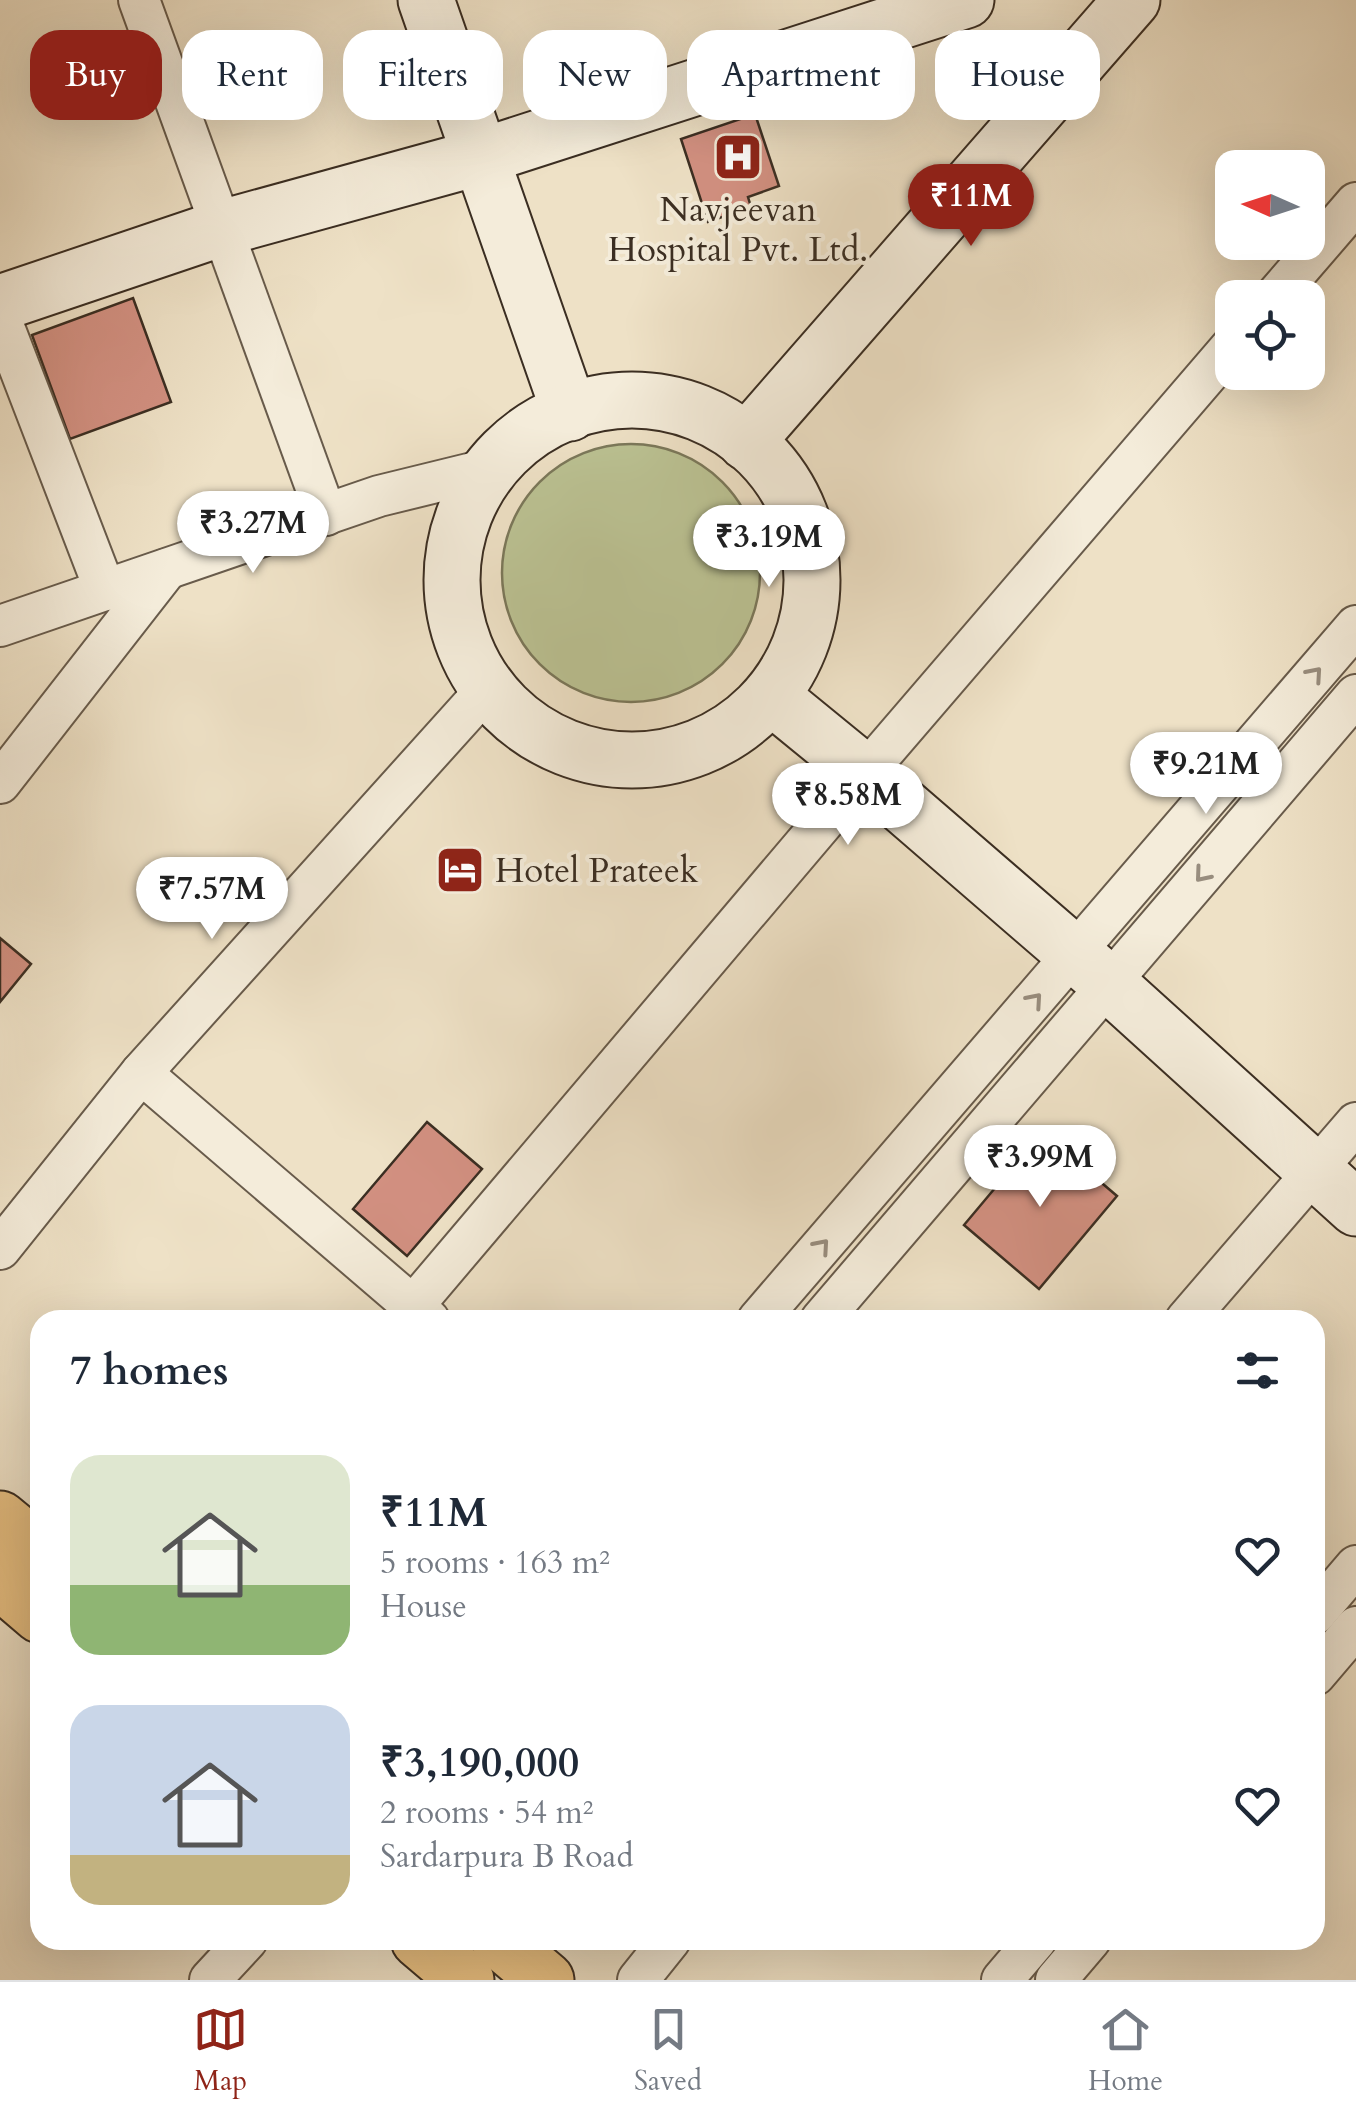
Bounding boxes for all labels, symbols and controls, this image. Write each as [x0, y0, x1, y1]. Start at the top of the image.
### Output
chip: Buy [30, 30, 162, 120]
chip: Rent [182, 30, 323, 120]
chip: Filters [343, 30, 503, 120]
chip: New [523, 30, 667, 120]
chip: Apartment [687, 30, 915, 120]
chip: House [935, 30, 1100, 120]
hospital icon: Navjeevan Hospital Pvt. Ltd. [712, 131, 764, 183]
north arrow [1215, 150, 1325, 260]
map controls [1215, 150, 1325, 390]
pin: ₹11M [912, 164, 1030, 249]
text: ₹11M [930, 174, 1012, 218]
place label: Navjeevan Hospital Pvt. Ltd. [608, 186, 868, 274]
button: locate [1215, 280, 1325, 390]
pin: ₹3.27M [172, 491, 334, 576]
text: ₹3.27M [199, 501, 307, 545]
pin: ₹3.19M [688, 505, 850, 590]
text: ₹3.19M [715, 515, 823, 559]
one-way arrow [1303, 668, 1321, 686]
pin: ₹9.21M [1125, 732, 1287, 817]
text: ₹9.21M [1152, 742, 1260, 786]
pin: ₹8.58M [767, 763, 929, 848]
text: ₹8.58M [794, 773, 902, 817]
hotel icon: Hotel Prateek [434, 844, 486, 896]
place label: Hotel Prateek [495, 847, 699, 895]
pin: ₹7.57M [131, 857, 293, 942]
one-way arrow [1195, 864, 1213, 882]
text: ₹7.57M [158, 867, 266, 911]
one-way arrow [1023, 994, 1041, 1012]
pin: ₹3.99M [959, 1125, 1121, 1210]
text: ₹3.99M [986, 1135, 1094, 1179]
one-way arrow [810, 1239, 828, 1257]
text: 7 homes [70, 1342, 228, 1399]
icon: filters [1230, 1343, 1285, 1398]
text: ₹11M [380, 1484, 488, 1541]
icon: home [150, 1495, 270, 1615]
icon: heart [1230, 1528, 1285, 1583]
text: 5 rooms · 163 m² [380, 1541, 610, 1585]
text: House [380, 1585, 467, 1629]
text: ₹3,190,000 [380, 1734, 579, 1791]
icon: home [150, 1745, 270, 1865]
icon: heart [1230, 1778, 1285, 1833]
text: 2 rooms · 54 m² [380, 1791, 593, 1835]
text: Sardarpura B Road [380, 1835, 633, 1879]
tab: Map [193, 2002, 248, 2100]
tab: Saved [634, 2002, 702, 2100]
tab: Home [1088, 2002, 1163, 2100]

